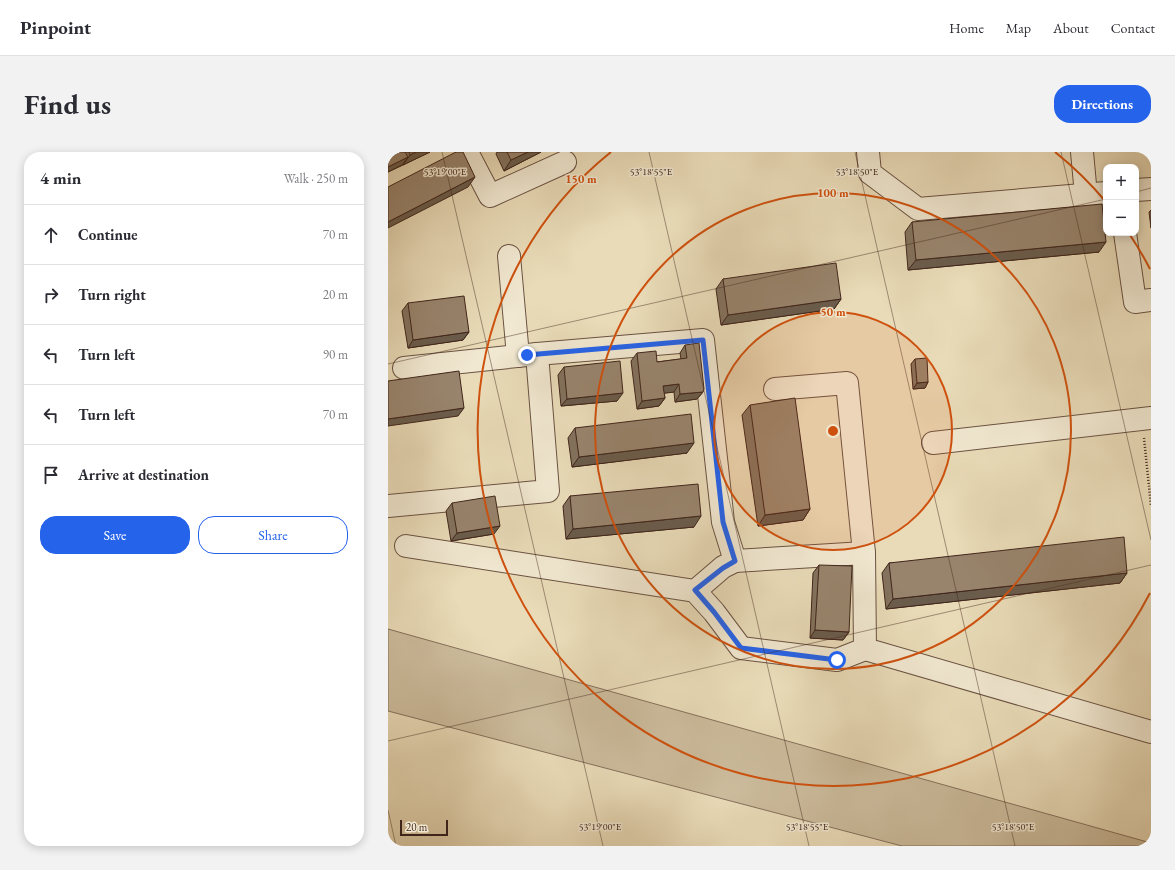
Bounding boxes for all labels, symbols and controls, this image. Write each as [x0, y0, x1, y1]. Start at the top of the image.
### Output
text: Pinpoint [20, 15, 91, 40]
text: Home [949, 19, 984, 37]
text: Map [1006, 19, 1031, 37]
text: About [1053, 19, 1089, 37]
text: Contact [1111, 19, 1155, 37]
button: Directions [1054, 85, 1151, 123]
text: Find us [24, 86, 111, 122]
map controls [1103, 164, 1139, 236]
button: + [1103, 164, 1139, 200]
text: 53°19'00"E [424, 165, 467, 178]
text: 53°18'55"E [630, 165, 673, 178]
text: 53°18'50"E [836, 165, 879, 178]
text: 4 min [40, 167, 81, 189]
text: Walk · 250 m [284, 170, 348, 187]
text: 150 m [565, 171, 597, 187]
text: 100 m [817, 185, 849, 201]
button: − [1103, 200, 1139, 236]
icon: ahead [40, 224, 62, 246]
text: Continue [78, 225, 138, 244]
text: 70 m [323, 226, 348, 243]
icon: right [40, 284, 62, 306]
text: Turn right [78, 285, 146, 304]
text: 20 m [323, 286, 348, 303]
text: 50 m [820, 304, 846, 320]
icon: left [40, 344, 62, 366]
text: Turn left [78, 345, 135, 364]
text: 90 m [323, 346, 348, 363]
route end [518, 346, 536, 364]
icon: left [40, 404, 62, 426]
text: Turn left [78, 405, 135, 424]
text: 70 m [323, 406, 348, 423]
centre of rings [826, 424, 840, 438]
icon: arrive [40, 464, 62, 486]
text: Arrive at destination [78, 465, 209, 484]
button: Save [40, 516, 190, 554]
button: Share [198, 516, 348, 554]
route start [828, 651, 846, 669]
scale bar [400, 818, 448, 837]
text: 20 m [406, 820, 427, 834]
text: 53°19'00"E [579, 820, 622, 833]
text: 53°18'55"E [786, 820, 829, 833]
text: 53°18'50"E [992, 820, 1035, 833]

